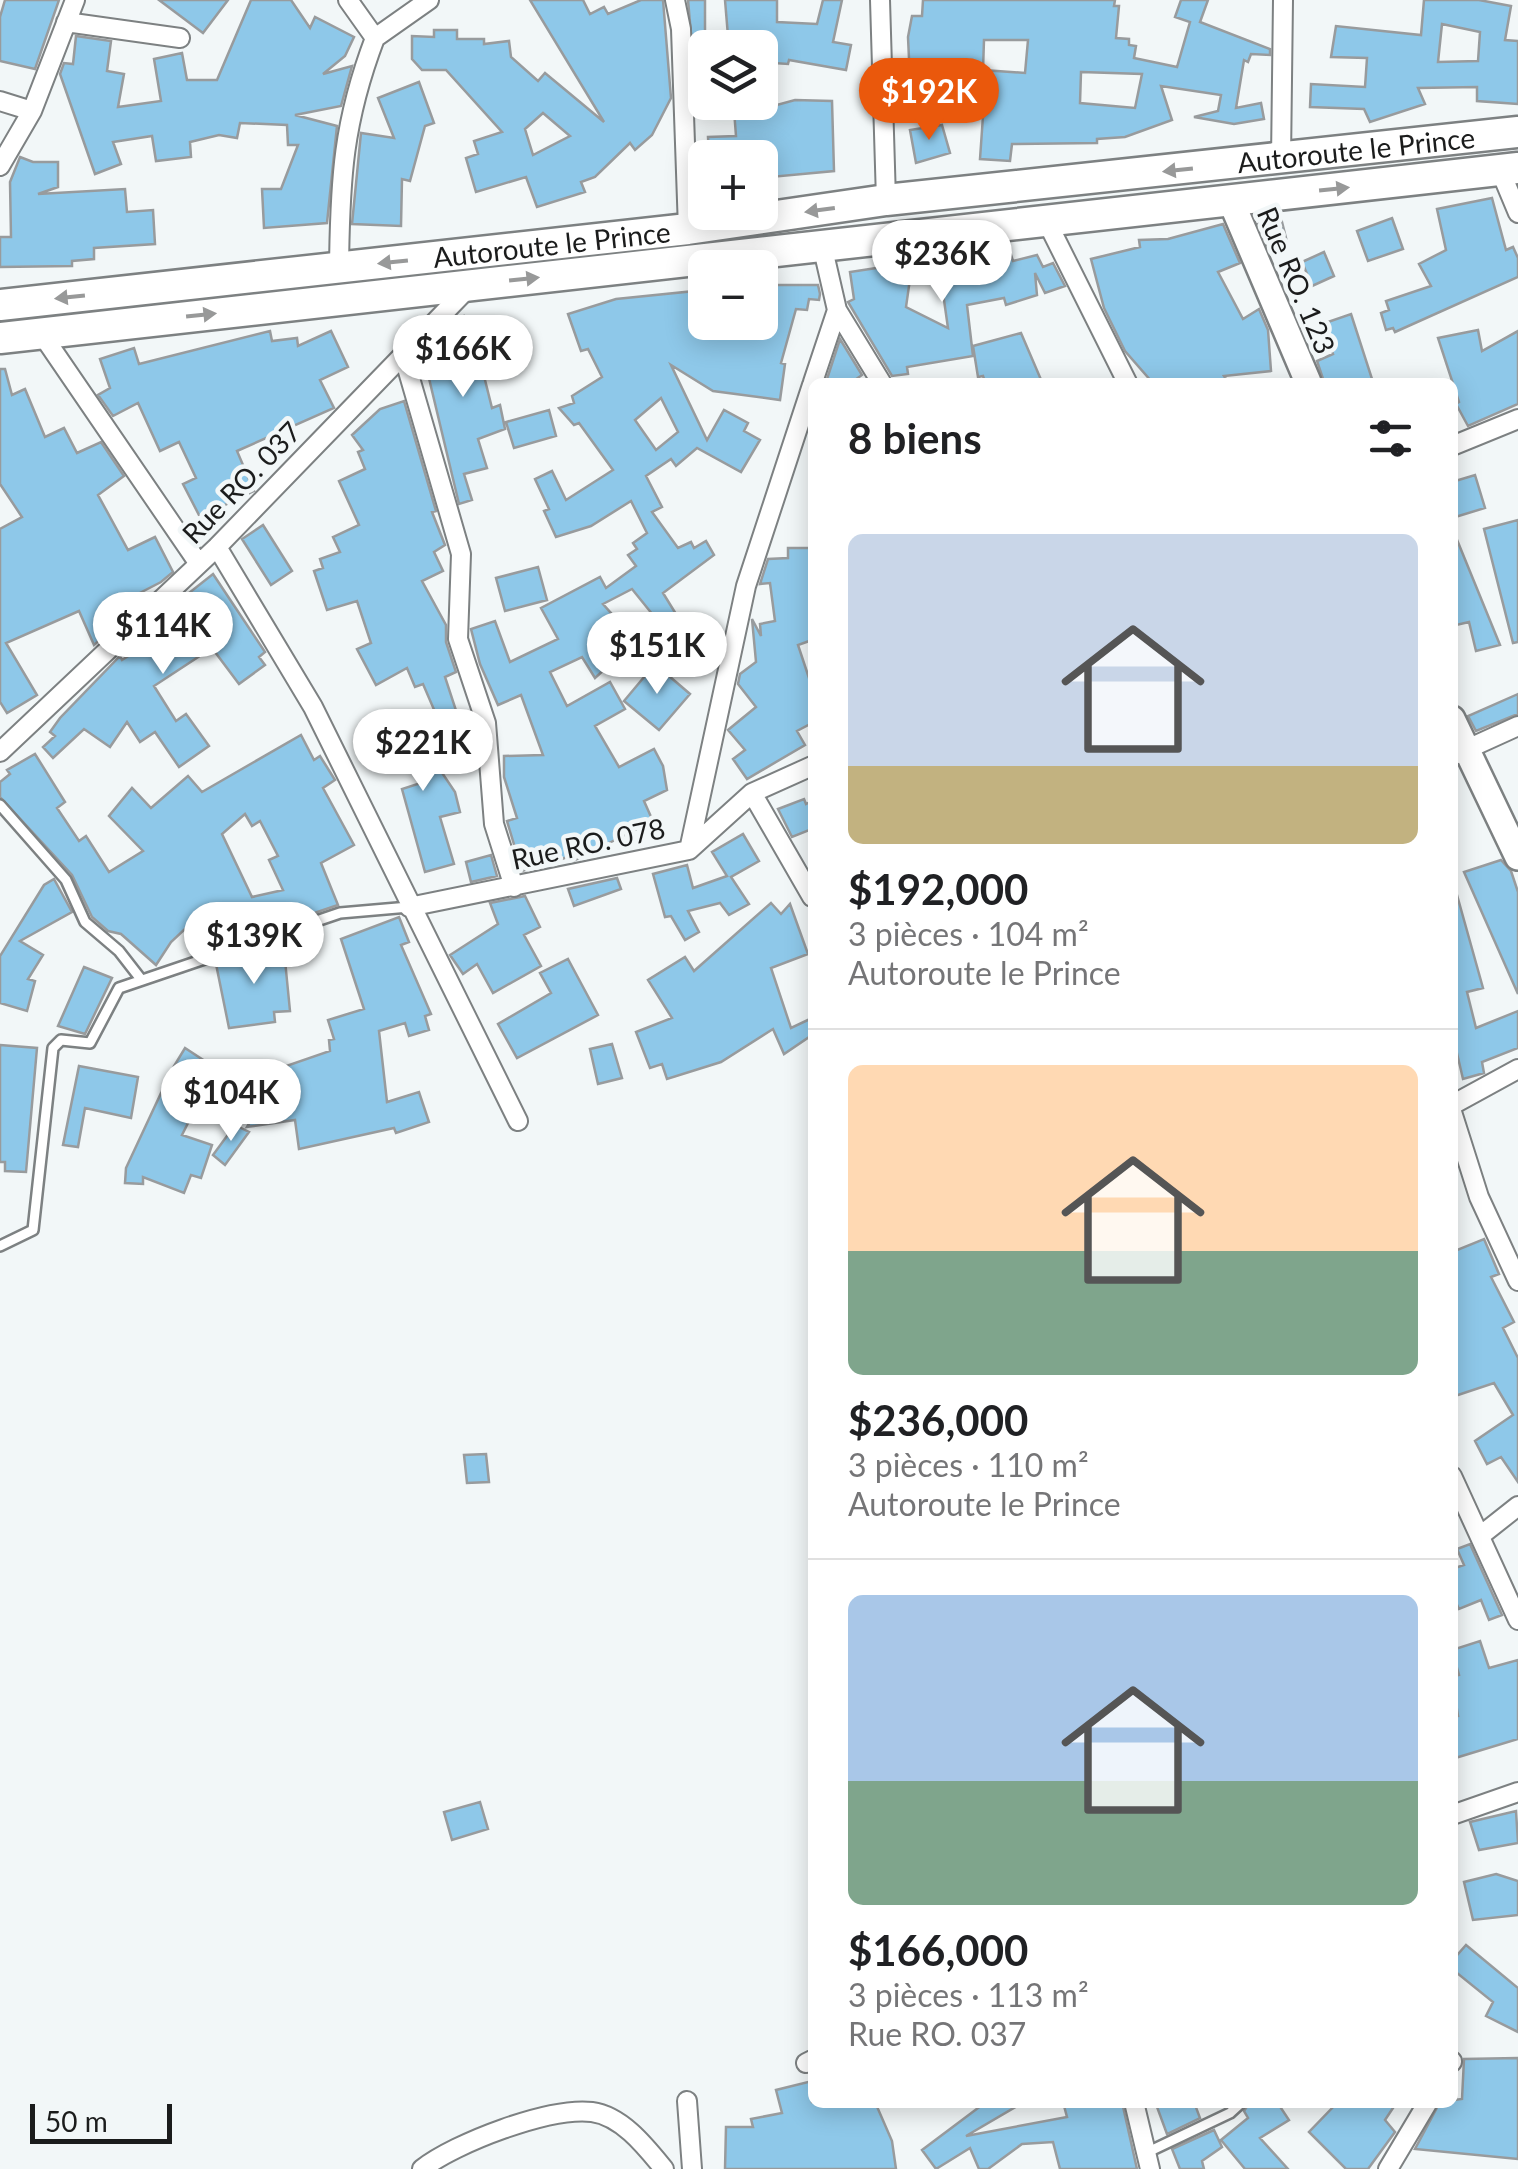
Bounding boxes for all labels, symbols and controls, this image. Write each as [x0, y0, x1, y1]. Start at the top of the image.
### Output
map controls [688, 30, 778, 340]
button: layers [688, 30, 778, 120]
pin: $192K [859, 58, 999, 143]
text: $192K [881, 71, 977, 110]
street label: Autoroute le Prince [1235, 120, 1477, 179]
button: + [688, 140, 778, 230]
one-way arrow [1161, 162, 1193, 178]
one-way arrow [1319, 181, 1351, 197]
street label: Rue RO. 123 [1251, 201, 1343, 359]
one-way arrow [804, 202, 835, 218]
street label: Autoroute le Prince [431, 214, 672, 274]
pin: $236K [872, 220, 1012, 305]
text: $236K [894, 233, 990, 272]
button: − [688, 250, 778, 340]
one-way arrow [377, 254, 409, 270]
one-way arrow [509, 271, 541, 287]
one-way arrow [54, 289, 85, 305]
one-way arrow [186, 307, 218, 323]
pin: $166K [393, 315, 533, 400]
text: $166K [415, 328, 511, 367]
icon: filters [1363, 411, 1418, 466]
text: 8 biens [848, 413, 982, 463]
street label: Rue RO. 037 [175, 414, 307, 550]
pin: $114K [93, 592, 233, 677]
icon: home [1043, 599, 1223, 779]
text: $114K [115, 605, 211, 644]
pin: $151K [587, 612, 727, 697]
text: $151K [609, 625, 705, 664]
pin: $221K [353, 709, 493, 794]
text: $221K [375, 722, 471, 761]
street label: Rue RO. 078 [508, 810, 668, 876]
text: $192,000 [848, 864, 1028, 914]
pin: $139K [184, 902, 324, 987]
text: 3 pièces · 104 m² [848, 914, 1089, 953]
text: $139K [206, 915, 302, 954]
text: Autoroute le Prince [848, 953, 1121, 992]
pin: $104K [161, 1059, 301, 1144]
text: $104K [183, 1072, 279, 1111]
icon: home [1043, 1130, 1223, 1310]
text: $236,000 [848, 1395, 1028, 1445]
text: 3 pièces · 110 m² [848, 1445, 1089, 1484]
text: Autoroute le Prince [848, 1484, 1121, 1523]
icon: home [1043, 1660, 1223, 1840]
text: $166,000 [848, 1925, 1028, 1975]
text: 3 pièces · 113 m² [848, 1975, 1089, 2014]
text: Rue RO. 037 [848, 2014, 1026, 2053]
scale bar [30, 2099, 172, 2144]
text: 50 m [45, 2104, 108, 2138]

